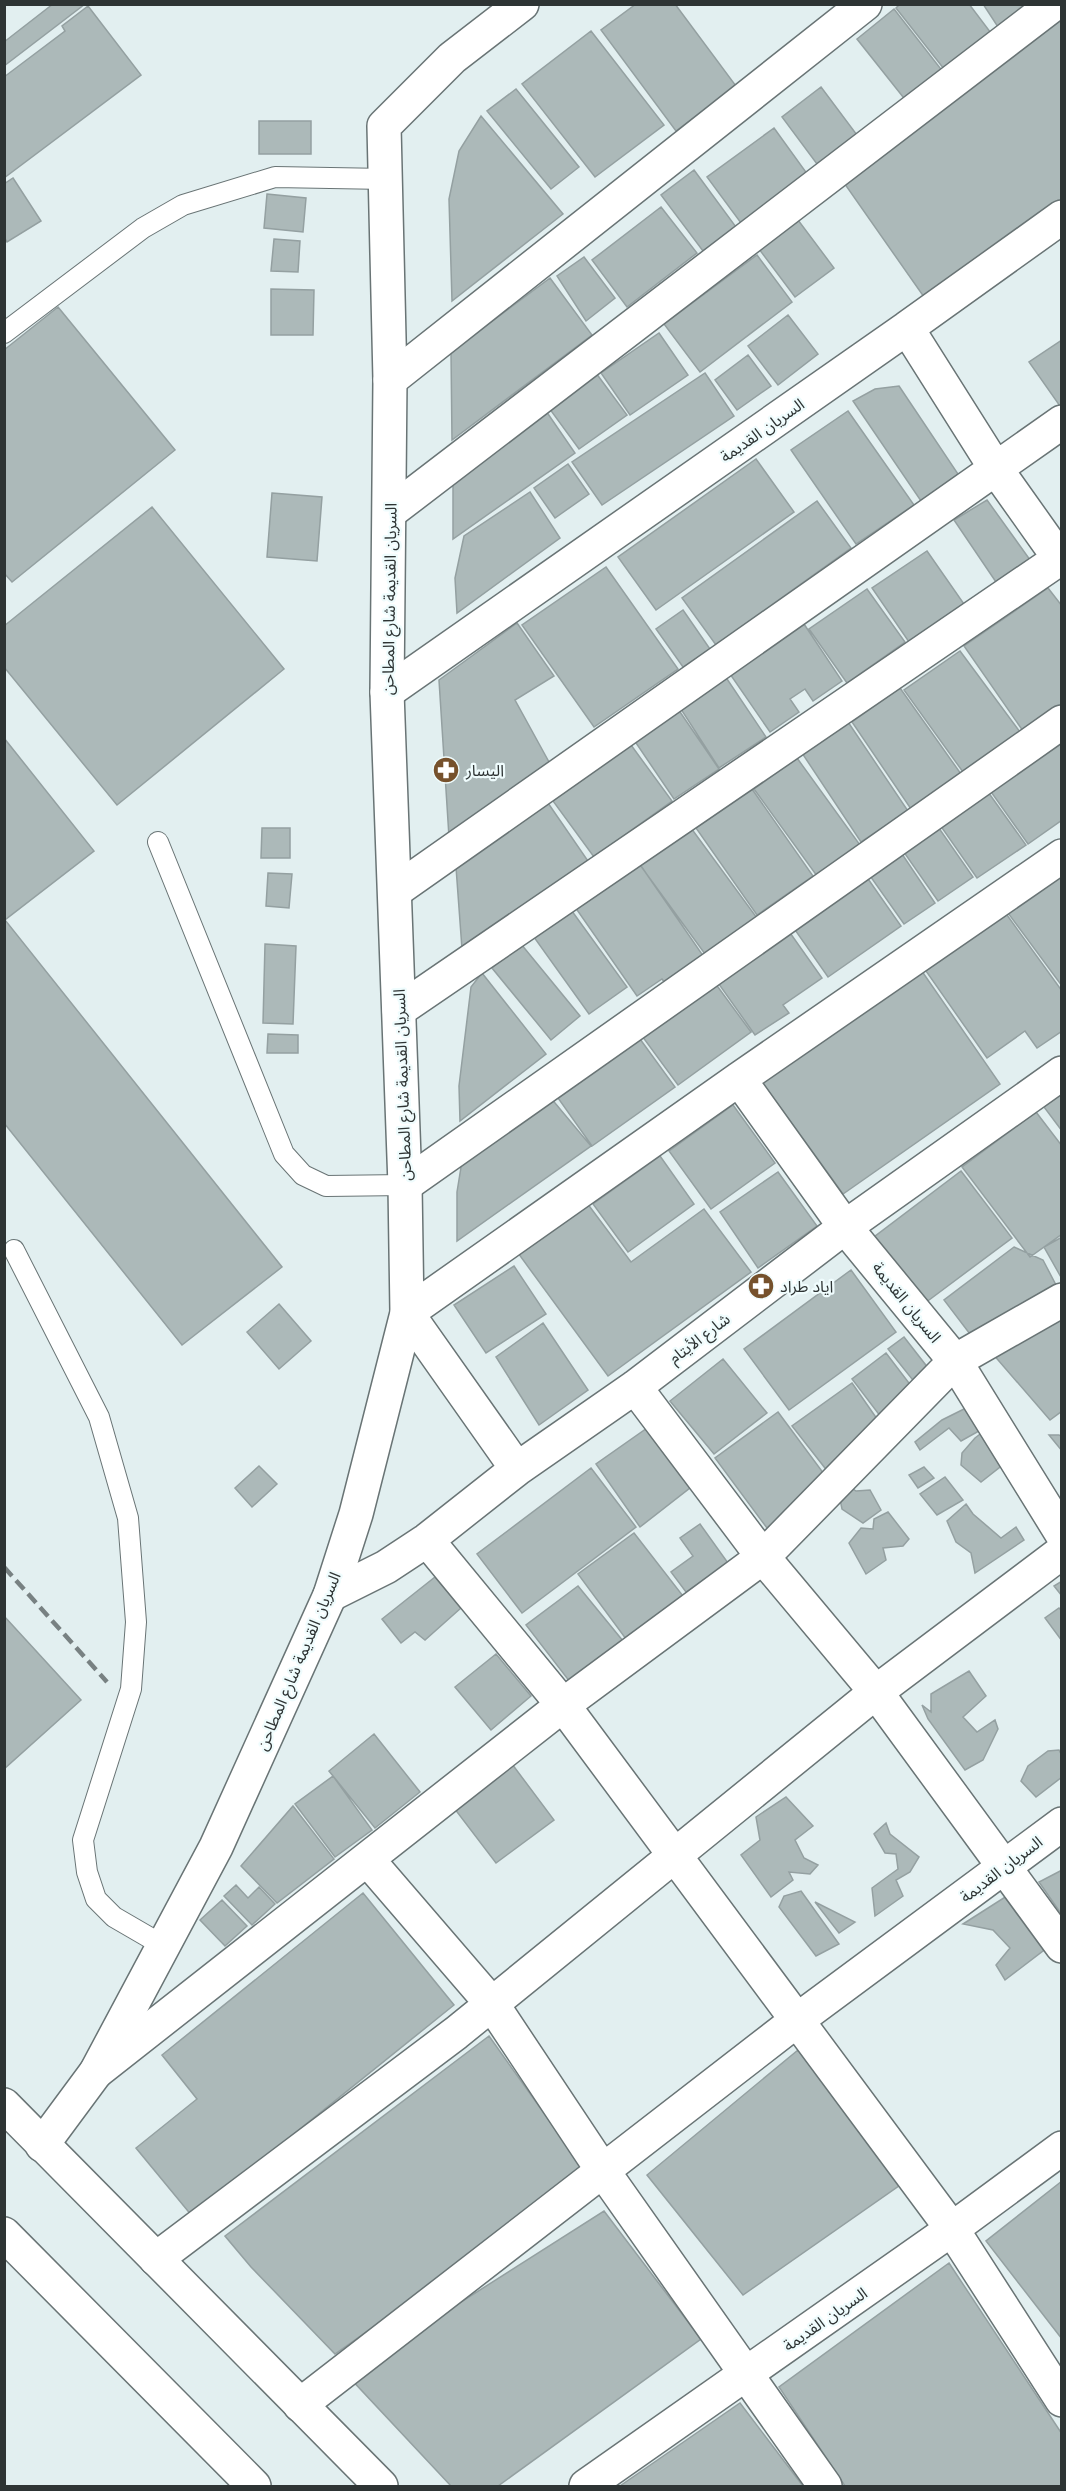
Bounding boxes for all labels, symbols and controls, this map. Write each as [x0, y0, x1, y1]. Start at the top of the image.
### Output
street label: السريان القديمة [717, 394, 808, 466]
street label: السريان القديمة شارع المطاحن [378, 503, 404, 695]
pharmacy icon: اليسار [431, 755, 461, 785]
place label: اليسار [465, 761, 504, 780]
street label: السريان القديمة شارع المطاحن [390, 989, 418, 1181]
street label: السريان القديمة [868, 1258, 945, 1346]
pharmacy icon: اياد طراد [746, 1271, 776, 1301]
place label: اياد طراد [780, 1277, 833, 1296]
street label: شارع الأيتام [665, 1309, 735, 1370]
street label: السريان القديمة شارع المطاحن [252, 1569, 348, 1755]
street label: السريان القديمة [956, 1832, 1046, 1907]
street label: السريان القديمة [780, 2283, 871, 2355]

